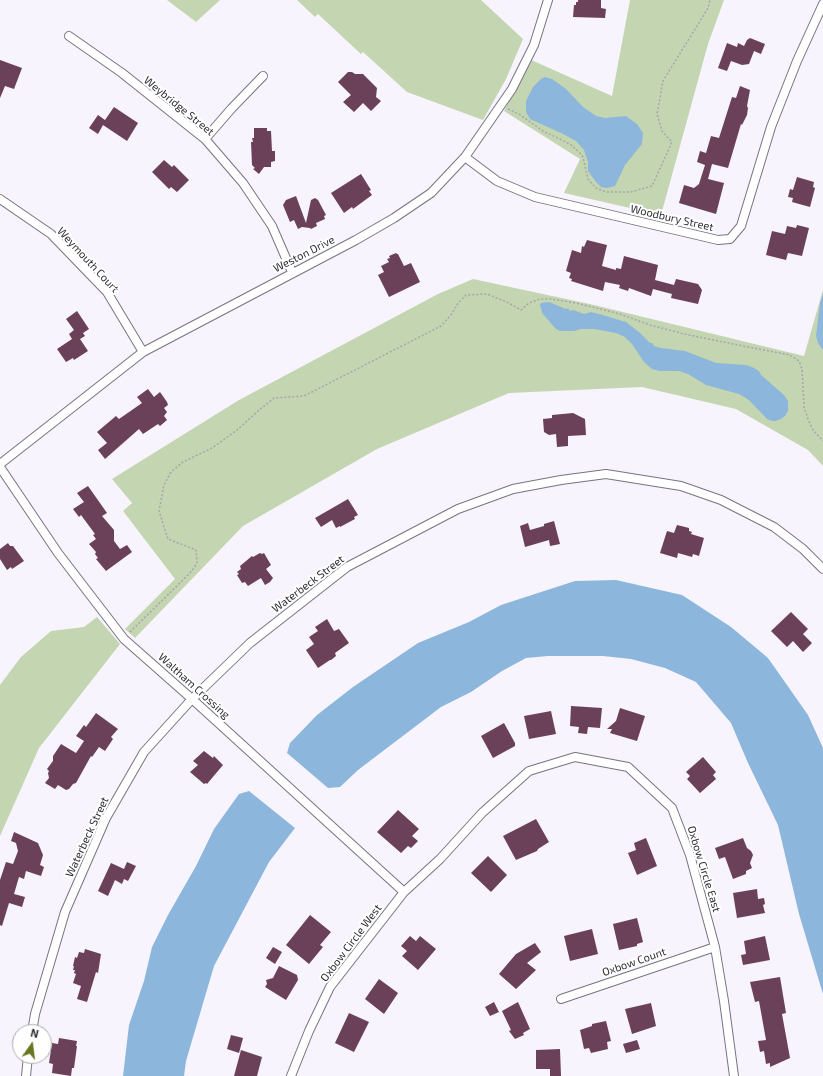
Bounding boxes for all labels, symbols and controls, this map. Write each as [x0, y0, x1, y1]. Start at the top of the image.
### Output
street label: Weybridge Street [141, 74, 217, 138]
street label: Woodbury Street [629, 202, 715, 234]
street label: Weymouth Court [54, 225, 122, 295]
street label: Weston Drive [271, 233, 337, 275]
street label: Waterbeck Street [269, 553, 347, 615]
street label: Waltham Crossing [156, 650, 232, 722]
street label: Waterbeck Street [63, 795, 111, 879]
street label: Oxbow Circle East [685, 824, 723, 914]
street label: Oxbow Circle West [318, 902, 384, 984]
street label: Oxbow Count [600, 945, 668, 979]
north arrow [12, 1024, 52, 1064]
text: N [29, 1026, 40, 1040]

